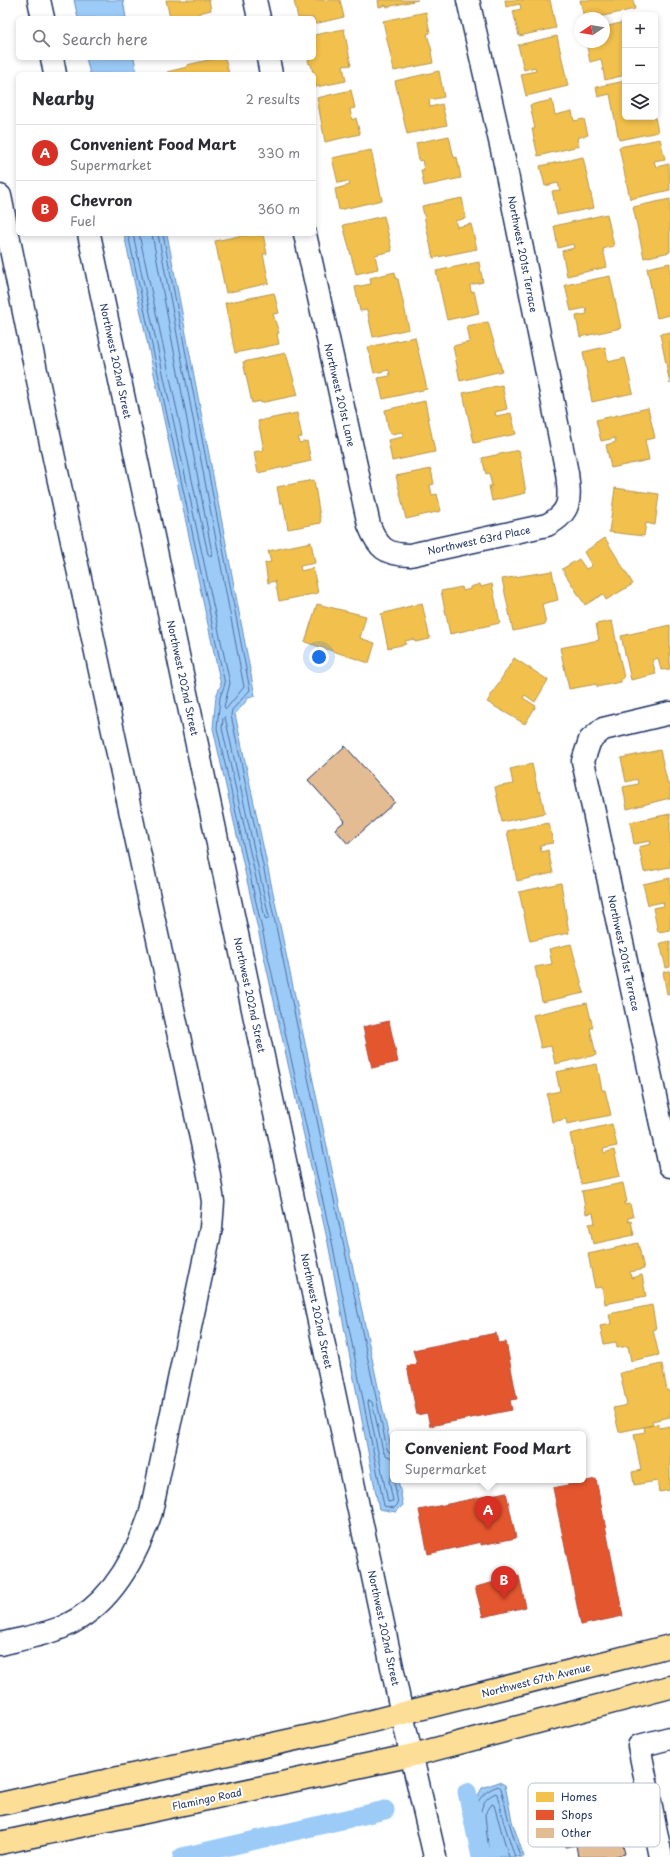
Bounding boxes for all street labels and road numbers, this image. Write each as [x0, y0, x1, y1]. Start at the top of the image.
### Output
street label: Northwest 201st Terrace [505, 194, 542, 313]
street label: Northwest 202nd Street [97, 302, 136, 420]
street label: Northwest 201st Lane [321, 342, 360, 448]
street label: Northwest 63rd Place [426, 521, 532, 558]
street label: Northwest 202nd Street [164, 619, 203, 737]
street label: Northwest 201st Terrace [605, 893, 644, 1012]
street label: Northwest 202nd Street [231, 936, 270, 1054]
street label: Northwest 202nd Street [298, 1252, 337, 1370]
street label: Northwest 202nd Street [365, 1569, 404, 1687]
street label: Northwest 67th Avenue [480, 1659, 592, 1700]
street label: Flamingo Road [171, 1784, 243, 1813]

